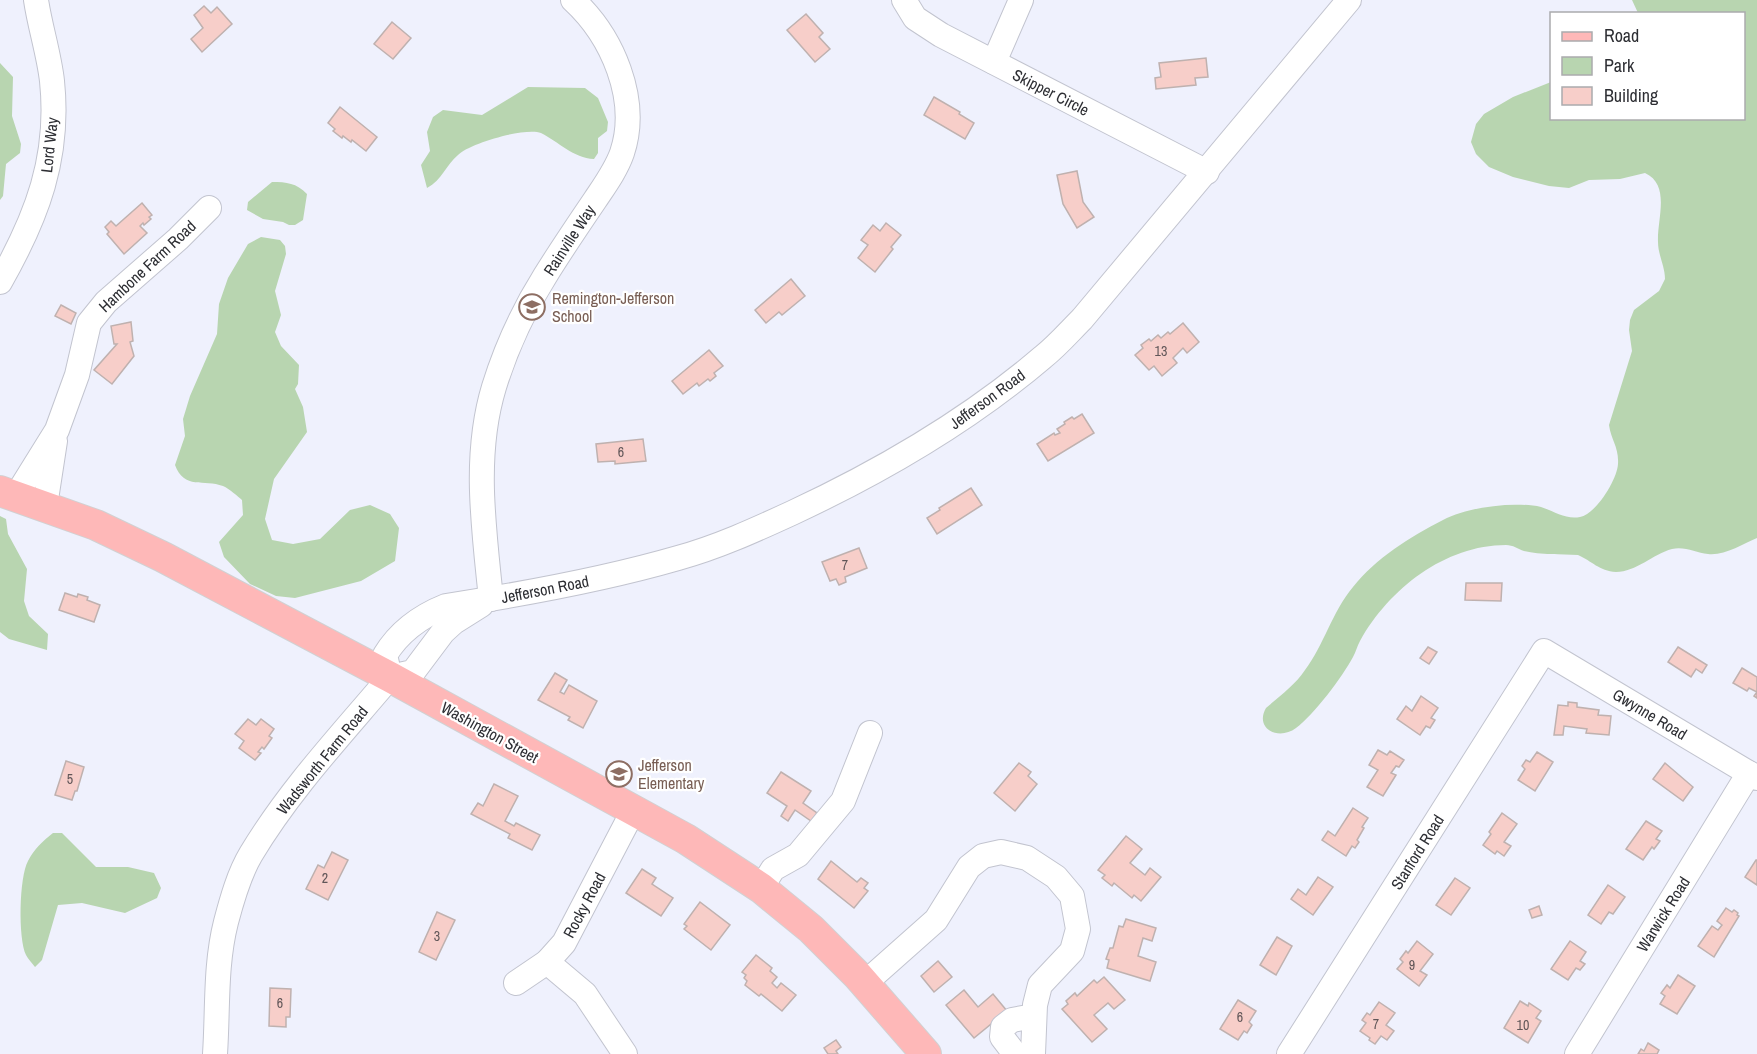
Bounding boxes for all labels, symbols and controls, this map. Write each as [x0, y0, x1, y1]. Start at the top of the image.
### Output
legend [1550, 12, 1745, 120]
text: Road [1604, 23, 1639, 48]
text: Park [1604, 53, 1635, 78]
street label: Skipper Circle [1009, 63, 1093, 121]
text: Building [1604, 83, 1659, 108]
street label: Lord Way [35, 116, 63, 174]
street label: Rainville Way [538, 200, 600, 280]
street label: Hambone Farm Road [94, 215, 200, 317]
place label: Remington-Jefferson School [552, 287, 674, 327]
school or university icon: Remington-Jefferson School [517, 292, 547, 322]
house number: 13 [1155, 342, 1167, 360]
street label: Jefferson Road [945, 364, 1029, 434]
house number: 6 [618, 443, 624, 461]
house number: 7 [842, 556, 848, 574]
street label: Jefferson Road [499, 570, 591, 608]
street label: Gwynne Road [1609, 683, 1691, 745]
street label: Washington Street [437, 696, 543, 768]
street label: Wadsworth Farm Road [271, 701, 373, 819]
place label: Jefferson Elementary [638, 754, 705, 794]
school or university icon: Jefferson Elementary [604, 759, 634, 789]
house number: 5 [67, 770, 73, 788]
street label: Stanford Road [1385, 810, 1449, 894]
street label: Rocky Road [558, 868, 610, 942]
house number: 2 [322, 869, 328, 887]
street label: Warwick Road [1631, 872, 1695, 956]
house number: 3 [434, 927, 440, 945]
house number: 9 [1409, 956, 1415, 974]
house number: 6 [277, 994, 283, 1012]
house number: 6 [1237, 1008, 1243, 1026]
house number: 7 [1373, 1015, 1379, 1033]
house number: 10 [1517, 1016, 1529, 1034]

